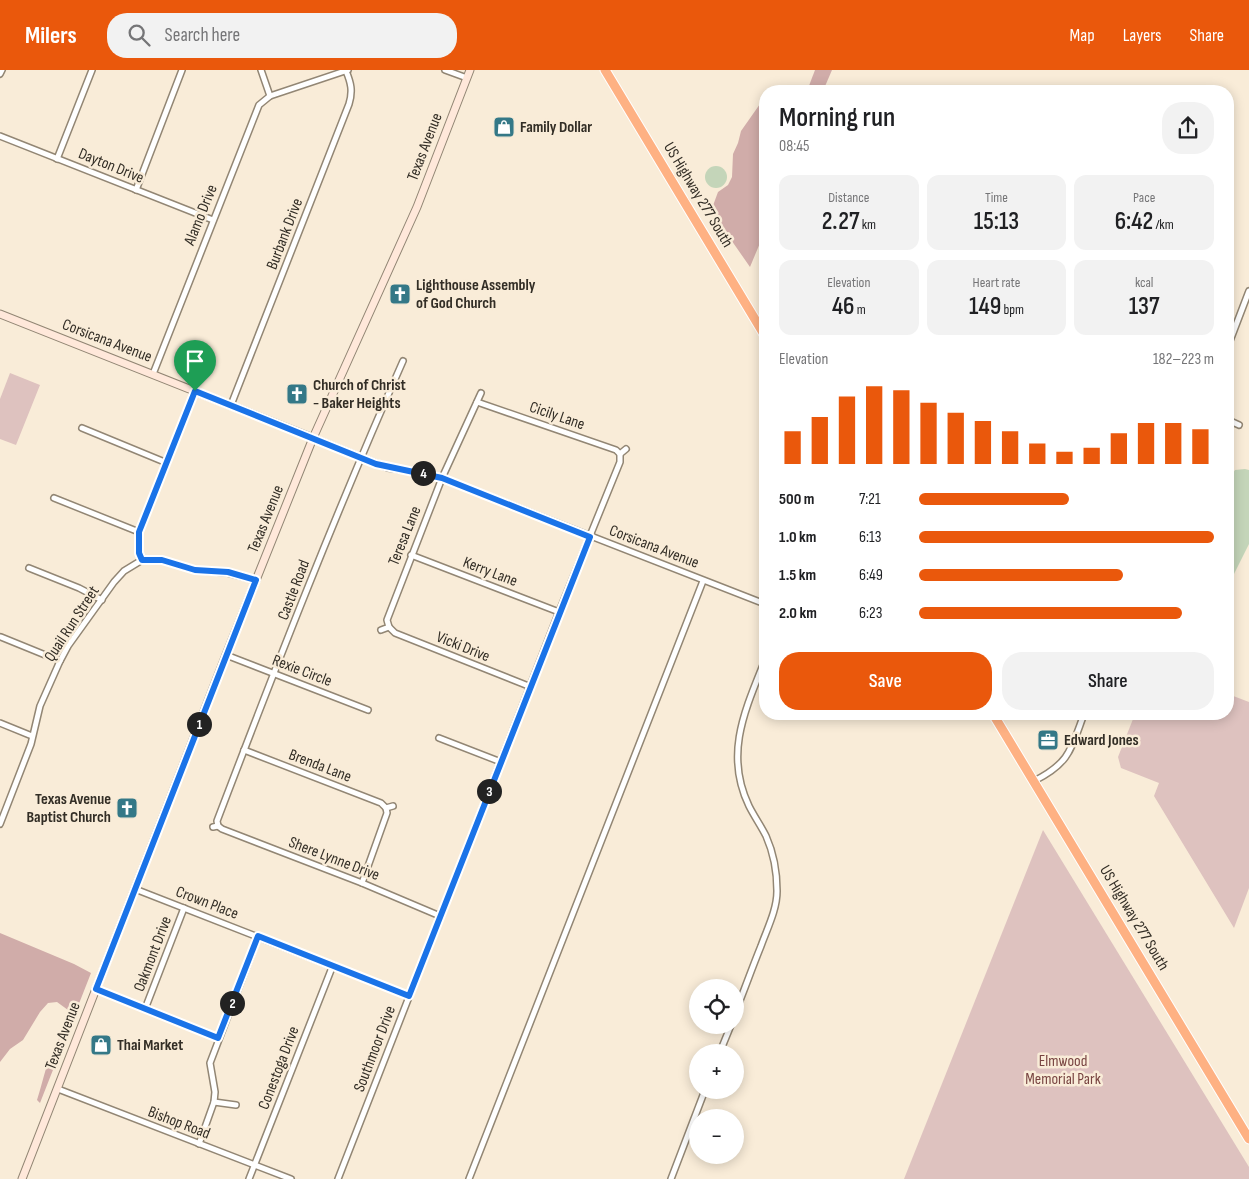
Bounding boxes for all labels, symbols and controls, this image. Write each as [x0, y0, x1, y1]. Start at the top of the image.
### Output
search box [107, 13, 457, 58]
text: Milers [25, 21, 77, 50]
icon: search [125, 21, 153, 49]
text: Search here [165, 24, 240, 47]
text: Map [1070, 25, 1095, 46]
text: Layers [1123, 25, 1162, 46]
text: Share [1190, 25, 1224, 46]
text: Morning run [779, 101, 895, 134]
button: share [1162, 102, 1214, 154]
street label: Texas Avenue [403, 110, 447, 184]
shop icon: Family Dollar [492, 115, 516, 139]
place label: Family Dollar [520, 118, 592, 137]
text: 08:45 [779, 137, 809, 156]
street label: US Highway 277 South [659, 139, 737, 251]
street label: Dayton Drive [76, 144, 146, 188]
street label: Alamo Drive [180, 182, 222, 249]
text: Distance [828, 189, 869, 206]
text: Time [985, 189, 1008, 206]
text: Pace [1133, 189, 1155, 206]
street label: Burbank Drive [263, 196, 307, 272]
text: 2.27 [822, 206, 859, 237]
text: 15:13 [974, 206, 1019, 237]
text: 6:42 [1115, 206, 1153, 237]
text: km [859, 216, 876, 233]
text: /km [1153, 216, 1174, 233]
text: Elevation [827, 274, 870, 291]
text: Heart rate [973, 274, 1020, 291]
text: kcal [1135, 274, 1153, 291]
place label: Lighthouse Assembly of God Church [416, 276, 536, 313]
church icon: Lighthouse Assembly of God Church [388, 282, 412, 306]
text: 46 [832, 291, 855, 322]
text: 149 [969, 291, 1001, 322]
text: 137 [1129, 291, 1160, 322]
text: m [855, 301, 866, 318]
text: bpm [1001, 301, 1024, 318]
street label: Corsicana Avenue [60, 315, 154, 367]
pin [174, 340, 216, 391]
icon: arrive [181, 347, 209, 375]
text: Elevation [779, 350, 828, 369]
text: 182–223 m [1153, 350, 1214, 369]
place label: Church of Christ - Baker Heights [313, 376, 406, 413]
church icon: Church of Christ - Baker Heights [285, 382, 309, 406]
street label: Cicily Lane [527, 398, 587, 434]
pin: 4 [410, 460, 436, 486]
text: 4 [420, 465, 427, 482]
street label: Texas Avenue [244, 482, 288, 556]
text: 500 m [779, 490, 814, 509]
text: 7:21 [859, 490, 881, 509]
street label: Teresa Lane [385, 504, 425, 568]
street label: Corsicana Avenue [607, 521, 701, 573]
text: 1.0 km [779, 528, 816, 547]
text: 6:13 [859, 528, 881, 547]
street label: Kerry Lane [460, 553, 520, 591]
street label: Castle Road [274, 557, 314, 623]
text: 1.5 km [779, 566, 816, 585]
text: 6:49 [859, 566, 883, 585]
street label: Quail Run Street [40, 582, 104, 665]
text: 2.0 km [779, 604, 817, 623]
text: 6:23 [859, 604, 882, 623]
street label: Vicki Drive [433, 628, 493, 666]
street label: Rexie Circle [269, 651, 335, 691]
button: Save [779, 652, 992, 710]
button: Share [1002, 652, 1214, 710]
pin: 1 [186, 712, 212, 736]
text: 1 [197, 716, 202, 733]
office icon: Edward Jones [1036, 728, 1060, 752]
place label: Edward Jones [1064, 731, 1139, 750]
street label: Brenda Lane [286, 745, 354, 787]
pin: 3 [476, 778, 502, 804]
text: 3 [486, 783, 493, 800]
place label: Texas Avenue Baptist Church [26, 790, 111, 827]
church icon: Texas Avenue Baptist Church [115, 796, 139, 820]
street label: Shere Lynne Drive [286, 833, 382, 885]
street label: US Highway 277 South [1095, 862, 1173, 974]
street label: Crown Place [173, 882, 241, 924]
street label: Oakmont Drive [130, 914, 176, 994]
map controls [689, 979, 744, 1164]
button: locate [689, 979, 744, 1034]
pin: 2 [220, 990, 244, 1016]
text: 2 [229, 995, 236, 1012]
street label: Texas Avenue [41, 999, 85, 1073]
street label: Southmoor Drive [350, 1003, 400, 1095]
street label: Conestoga Drive [254, 1024, 304, 1112]
shop icon: Thai Market [89, 1033, 113, 1057]
place label: Thai Market [117, 1036, 183, 1055]
button: + [689, 1044, 744, 1099]
park label: Elmwood Memorial Park [1025, 1052, 1101, 1089]
street label: Bishop Road [145, 1102, 213, 1144]
button: − [689, 1109, 744, 1164]

